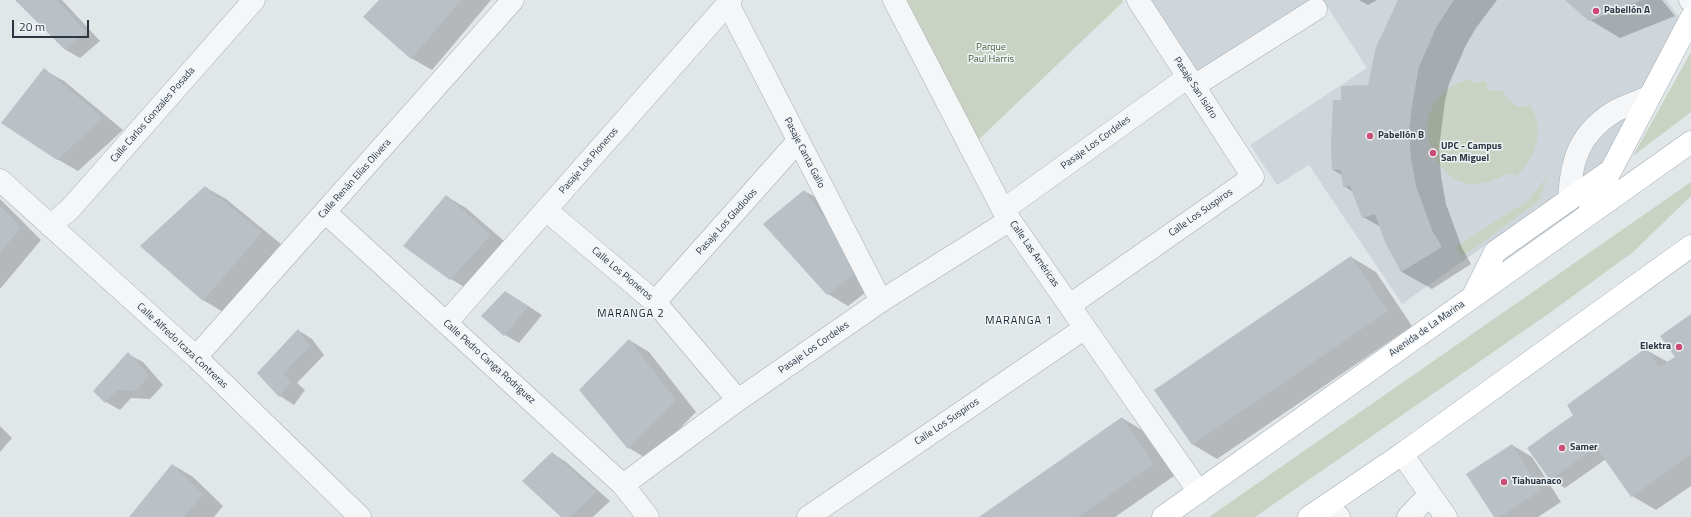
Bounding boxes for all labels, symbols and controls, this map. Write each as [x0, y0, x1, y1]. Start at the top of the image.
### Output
place label: Pabellón A [1604, 5, 1650, 17]
marker: Pabellón A [1591, 6, 1601, 16]
scale bar [14, 12, 91, 38]
text: 20 m [19, 17, 45, 36]
park label: Parque Paul Harris [968, 42, 1014, 66]
street label: Pasaje San Isidro [1171, 55, 1219, 121]
street label: Calle Carlos Gonzales Posada [108, 65, 198, 165]
street label: Pasaje Los Cordeles [1059, 114, 1133, 172]
street label: Pasaje Canta Gallo [781, 116, 827, 190]
street label: Pasaje Los Pioneros [557, 125, 621, 197]
place label: Pabellón B [1378, 130, 1424, 142]
marker: Pabellón B [1365, 131, 1375, 141]
street label: Calle Renán Elías Olivera [316, 137, 394, 221]
place label: UPC - Campus San Miguel [1441, 141, 1502, 164]
marker: UPC - Campus San Miguel [1428, 148, 1438, 158]
street label: Pasaje Los Gladiolos [694, 186, 760, 258]
street label: Calle Los Suspiros [1167, 186, 1235, 240]
street label: Calle Las Américas [1007, 219, 1061, 289]
street label: Calle Los Pioneros [589, 245, 655, 303]
street label: Avenida de La Marina [1387, 298, 1467, 360]
street label: Calle Alfredo Icaza Contreras [134, 301, 230, 391]
district label: MARANGA 2 [597, 307, 665, 321]
district label: MARANGA 1 [985, 314, 1053, 328]
street label: Calle Pedro Canga Rodríguez [440, 317, 538, 407]
street label: Pasaje Los Cordeles [776, 319, 852, 377]
place label: Elektra [1640, 341, 1671, 353]
marker: Elektra [1674, 342, 1684, 352]
street label: Calle Los Suspiros [912, 396, 982, 448]
place label: Samer [1570, 442, 1598, 454]
marker: Samer [1557, 443, 1567, 453]
place label: Tiahuanaco [1512, 476, 1561, 488]
marker: Tiahuanaco [1499, 477, 1509, 487]

